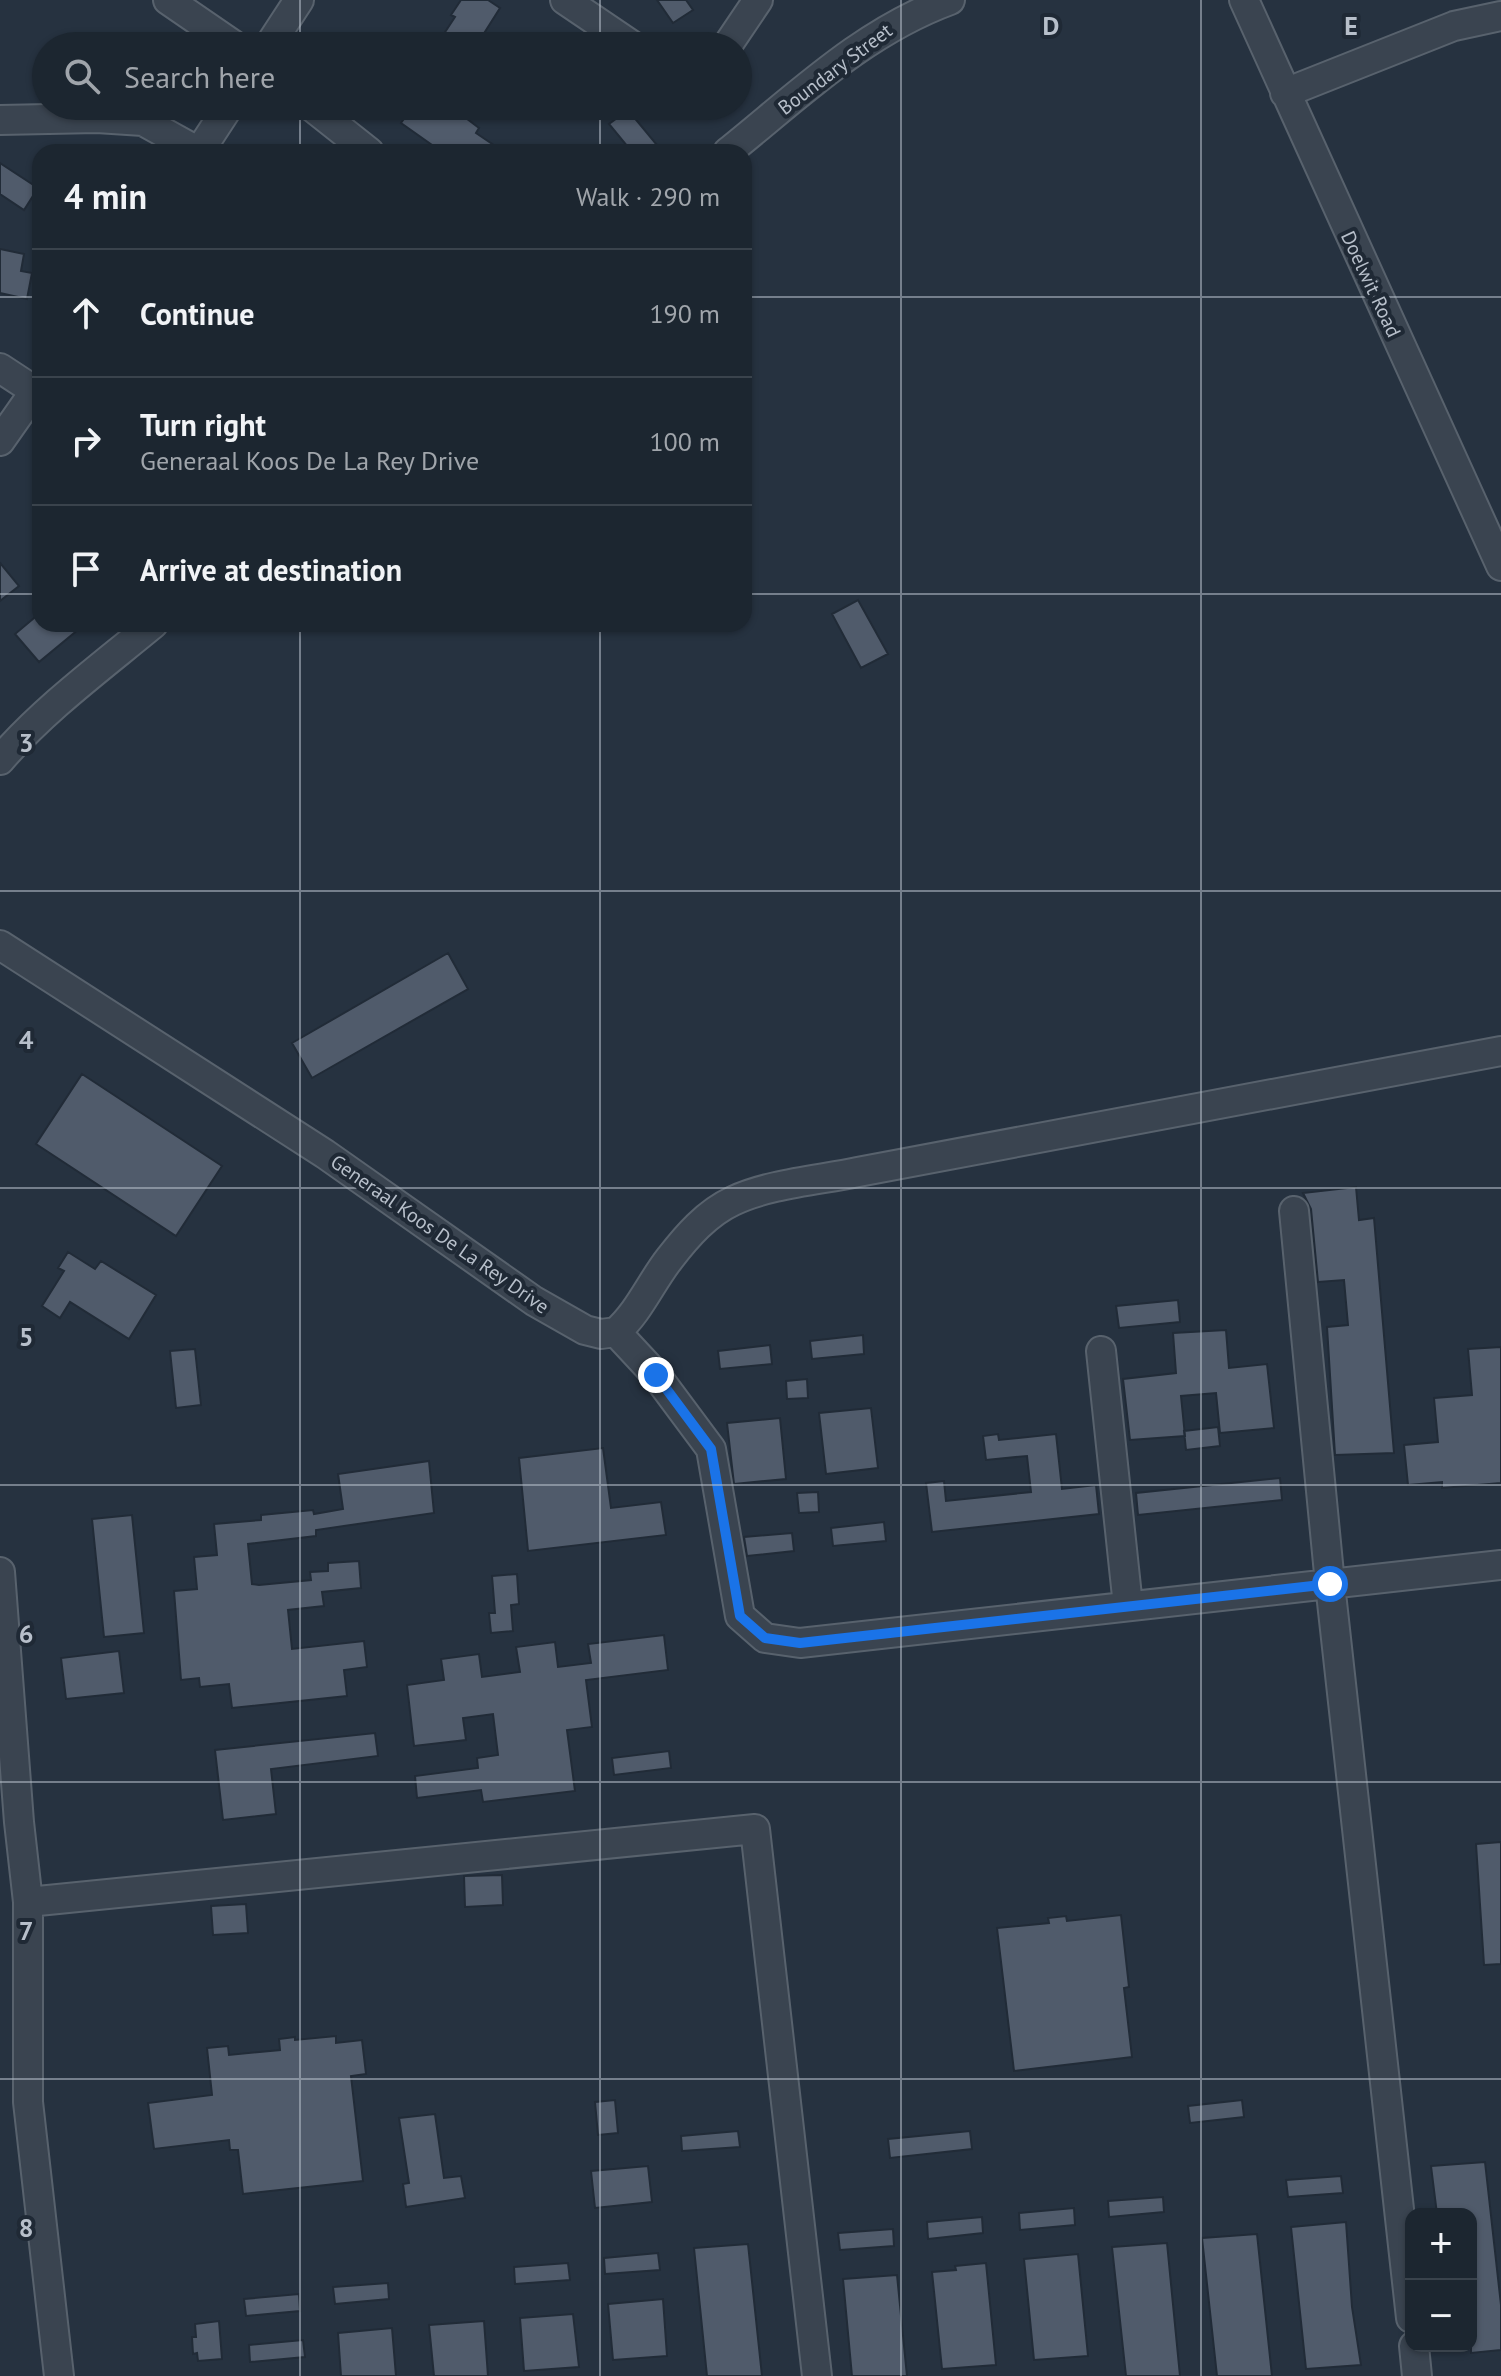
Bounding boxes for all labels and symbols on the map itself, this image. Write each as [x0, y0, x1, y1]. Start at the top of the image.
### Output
text: D [1043, 9, 1059, 42]
text: E [1344, 9, 1358, 42]
street label: Boundary Street [773, 17, 898, 120]
street label: Doelwit Road [1335, 227, 1407, 341]
text: 3 [19, 726, 33, 759]
text: 4 [19, 1023, 34, 1056]
street label: Generaal Koos De La Rey Drive [326, 1149, 554, 1319]
text: 5 [19, 1320, 33, 1353]
route end [638, 1357, 674, 1393]
route start [1312, 1566, 1348, 1602]
text: 6 [19, 1617, 33, 1650]
text: 7 [19, 1914, 33, 1947]
text: 8 [19, 2211, 33, 2244]

